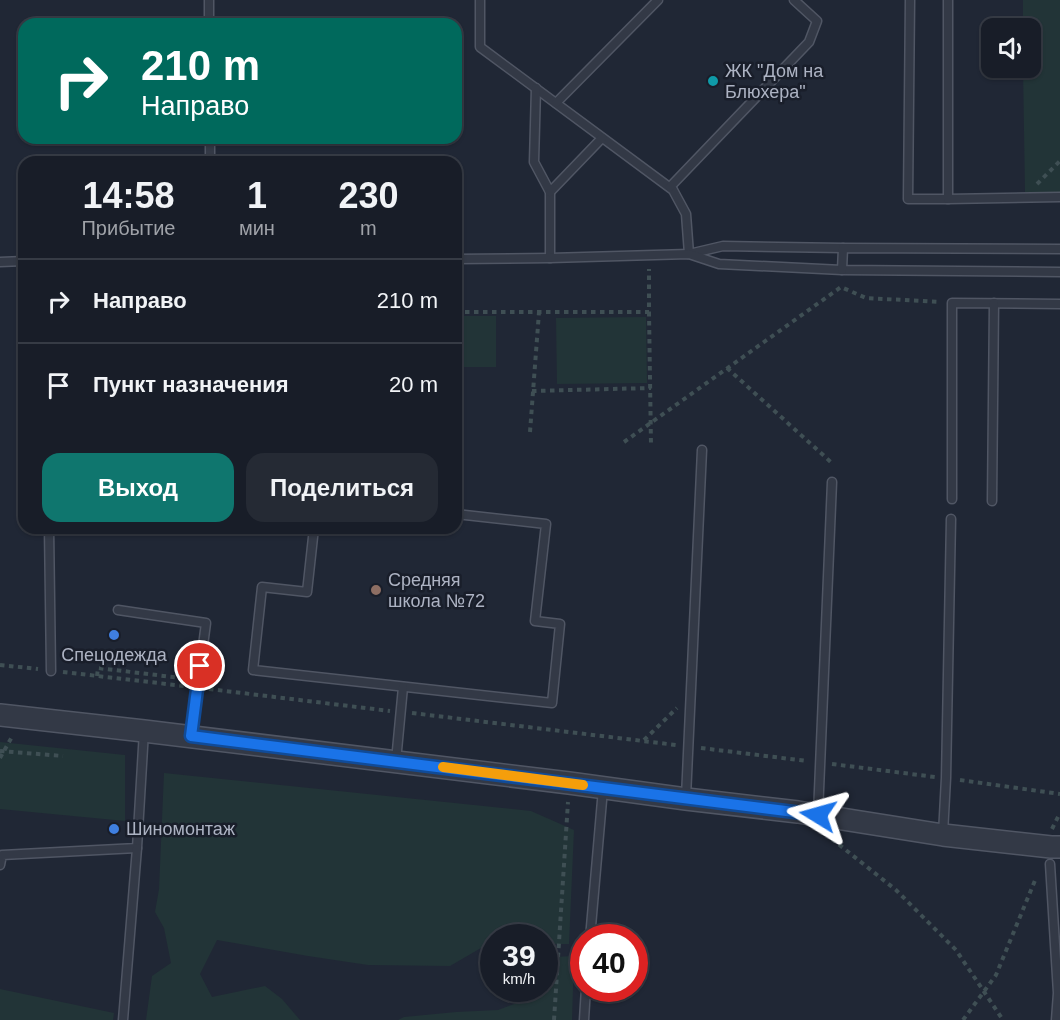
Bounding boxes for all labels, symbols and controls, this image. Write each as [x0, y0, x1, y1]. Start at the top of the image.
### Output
map controls [981, 18, 1041, 78]
button: sound [981, 18, 1041, 78]
icon: right [42, 42, 120, 120]
text: 210 m [141, 42, 260, 89]
place label: ЖК "Дом на Блюхера" [725, 61, 824, 102]
marker: ЖК "Дом на Блюхера" [706, 74, 720, 88]
text: Направо [141, 91, 249, 121]
text: 14:58 [82, 175, 175, 216]
text: 1 [247, 175, 267, 216]
text: 230 [338, 175, 398, 216]
text: Прибытие [81, 217, 175, 239]
text: мин [239, 217, 275, 239]
text: m [360, 217, 377, 239]
icon: right [42, 285, 75, 318]
text: Направо [93, 288, 187, 313]
text: 210 m [377, 288, 438, 313]
icon: arrive [42, 369, 75, 402]
text: Пункт назначения [93, 372, 289, 397]
text: 20 m [389, 372, 438, 397]
button: Выход [42, 453, 234, 522]
button: Поделиться [246, 453, 438, 522]
place label: Средняя школа №72 [388, 570, 485, 611]
marker: Средняя школа №72 [369, 583, 383, 597]
marker: Спецодежда [107, 628, 121, 642]
pin [174, 640, 225, 691]
place label: Спецодежда [61, 645, 168, 665]
icon: arrive [183, 649, 216, 682]
position arrow [786, 783, 850, 847]
place label: Шиномонтаж [126, 819, 235, 839]
marker: Шиномонтаж [107, 822, 121, 836]
speed limit sign: 40 [570, 924, 648, 1002]
text: 39 [502, 939, 536, 972]
text: km/h [503, 970, 535, 987]

